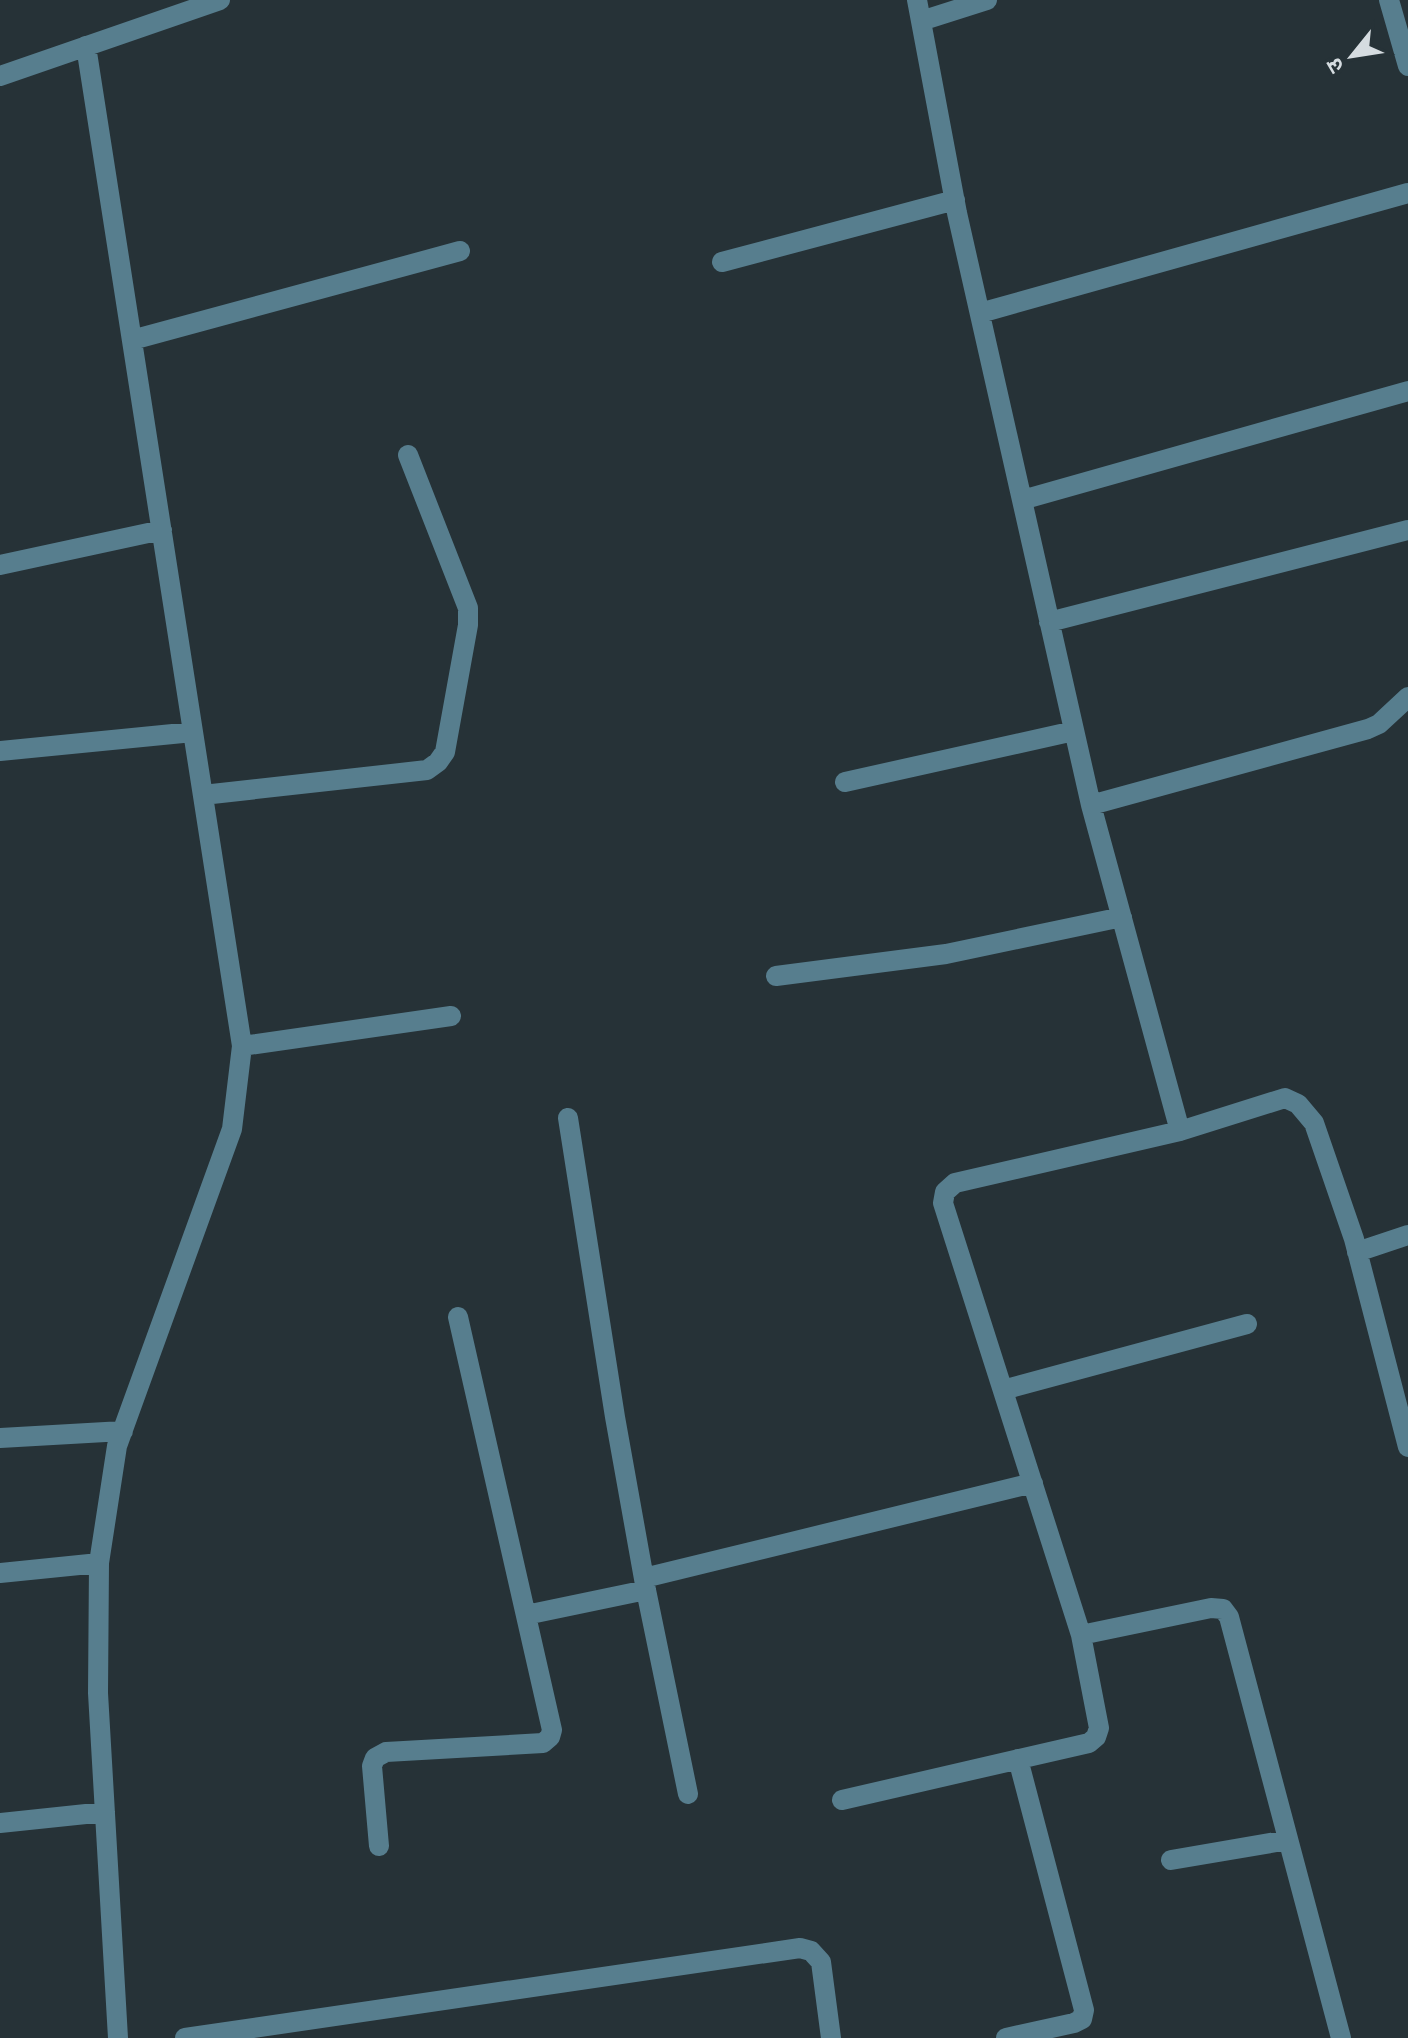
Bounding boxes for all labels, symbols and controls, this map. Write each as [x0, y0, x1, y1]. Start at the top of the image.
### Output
north arrow [1312, 16, 1392, 96]
text: उ [1319, 51, 1352, 79]

